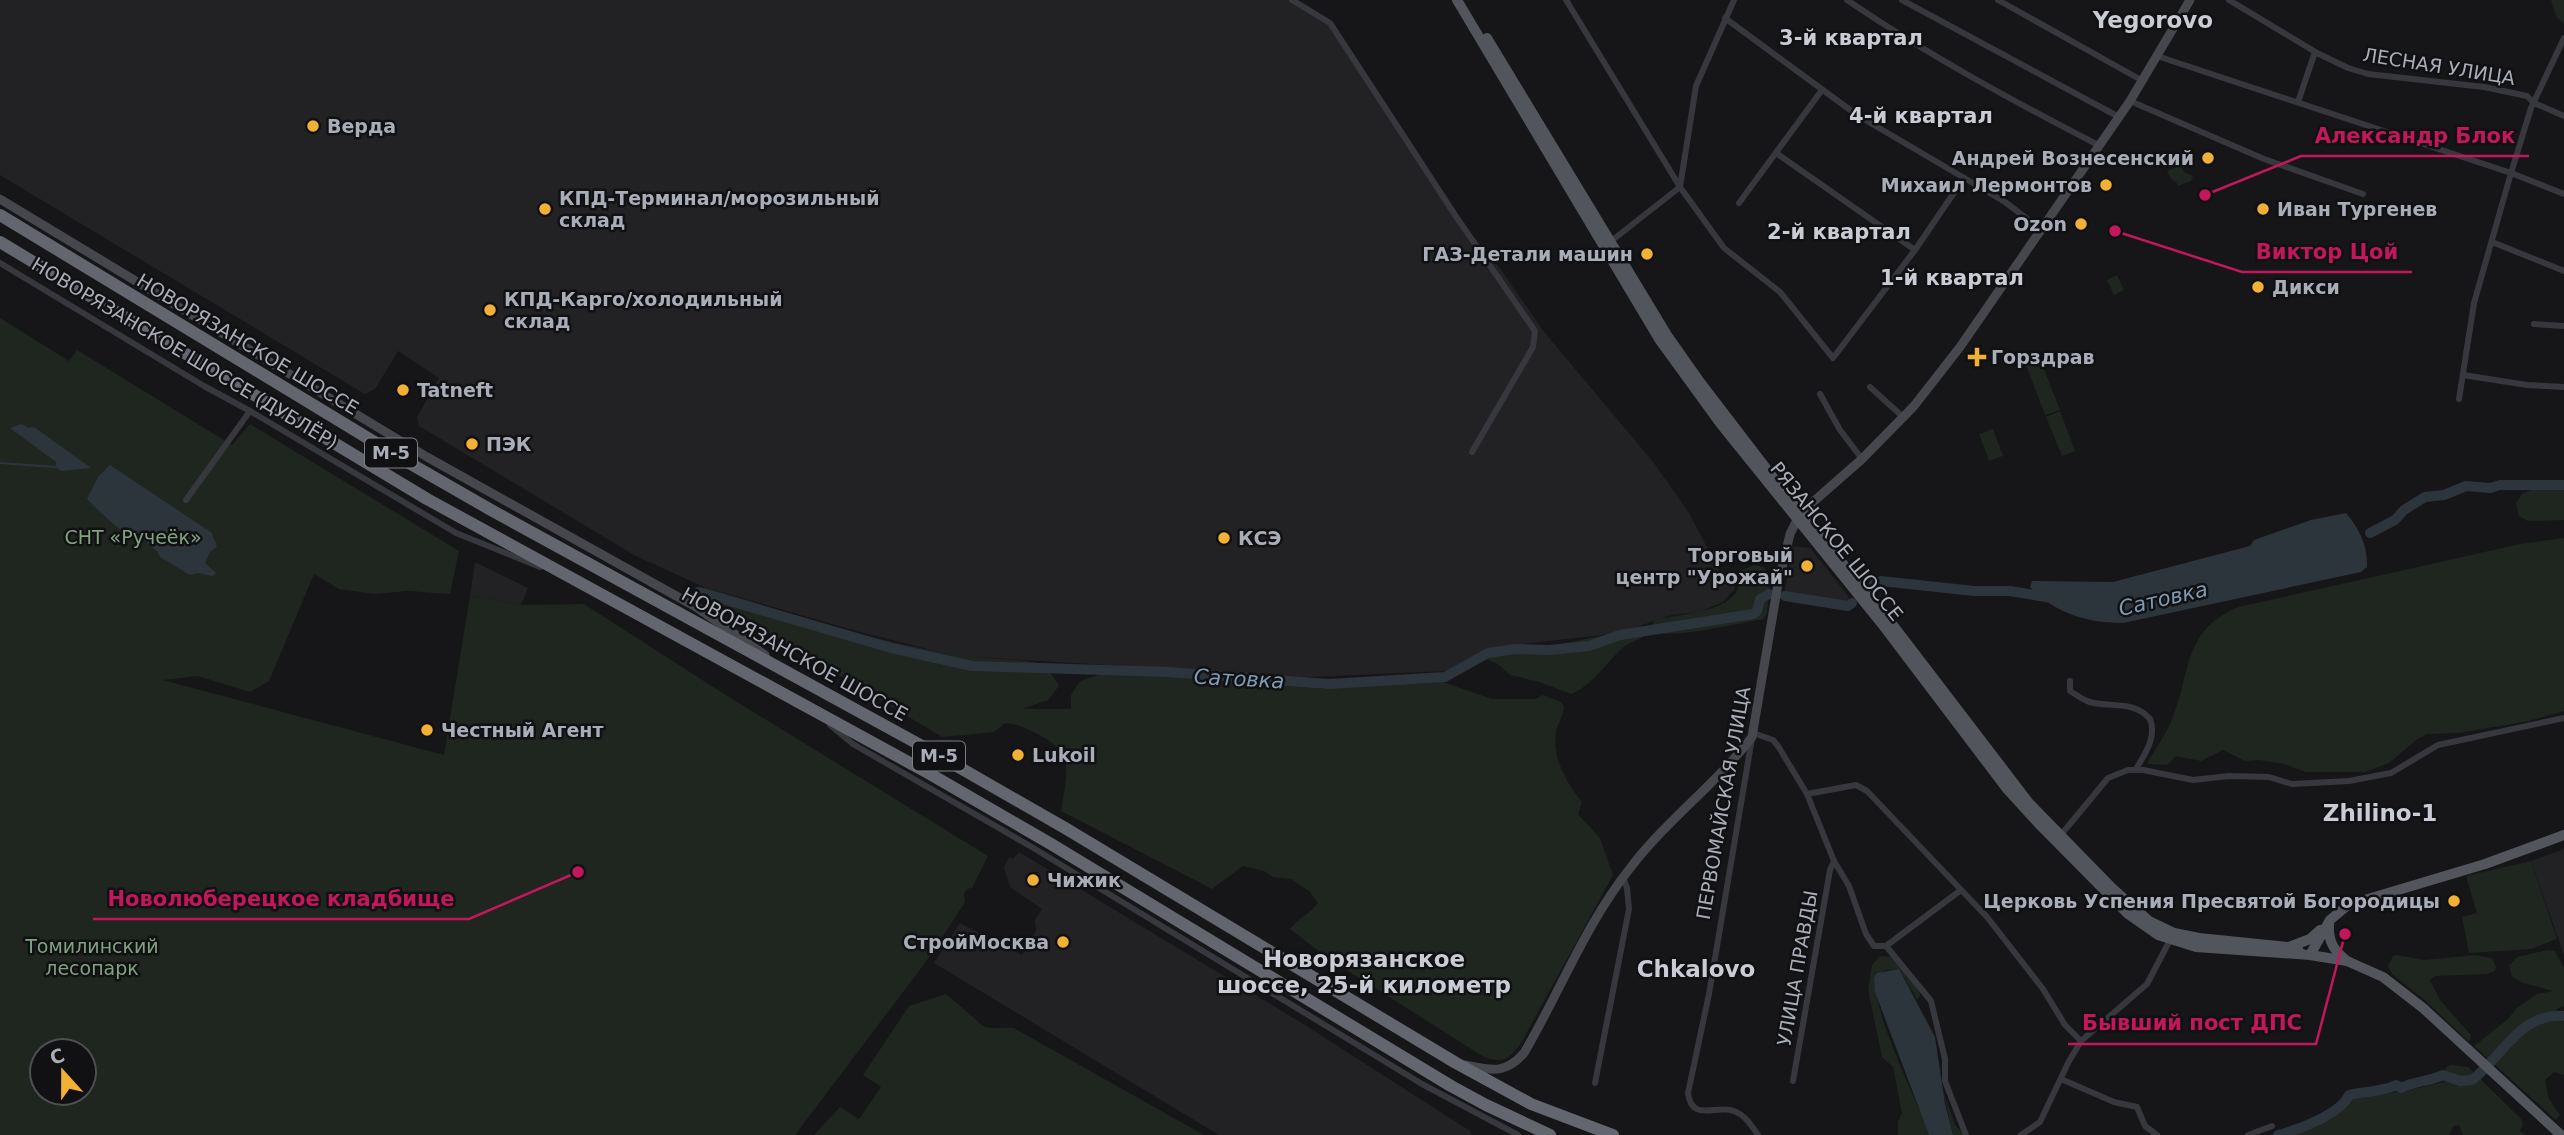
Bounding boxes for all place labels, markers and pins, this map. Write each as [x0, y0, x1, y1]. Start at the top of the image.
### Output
callout: Александр Блок [2301, 114, 2529, 156]
place label: Верда [327, 115, 396, 137]
marker: Верда [305, 118, 321, 134]
place label: Андрей Вознесенский [1952, 147, 2194, 169]
marker: Андрей Вознесенский [2200, 150, 2216, 166]
place label: Михаил Лермонтов [1881, 174, 2092, 196]
marker: Михаил Лермонтов [2098, 177, 2114, 193]
place label: КПД-Терминал/морозильный склад [559, 187, 879, 231]
place label: Иван Тургенев [2277, 198, 2437, 220]
marker: КПД-Терминал/морозильный склад [537, 201, 553, 217]
marker: Иван Тургенев [2255, 201, 2271, 217]
place label: Ozon [2013, 213, 2067, 235]
marker: Ozon [2073, 216, 2089, 232]
callout: Виктор Цой [2242, 230, 2412, 272]
place label: ГАЗ-Детали машин [1422, 243, 1633, 265]
marker: ГАЗ-Детали машин [1639, 246, 1655, 262]
place label: Дикси [2272, 276, 2340, 298]
marker: Дикси [2250, 279, 2266, 295]
place label: КПД-Карго/холодильный склад [504, 288, 783, 332]
marker: КПД-Карго/холодильный склад [482, 302, 498, 318]
place label: Горздрав [1991, 346, 2095, 368]
marker: Горздрав [1969, 349, 1985, 365]
place label: Tatneft [417, 379, 493, 401]
marker: Tatneft [395, 382, 411, 398]
place label: ПЭК [486, 433, 532, 455]
marker: ПЭК [464, 436, 480, 452]
place label: КСЭ [1238, 527, 1281, 549]
marker: КСЭ [1216, 530, 1232, 546]
place label: Торговый центр "Урожай" [1616, 544, 1793, 588]
marker: Торговый центр "Урожай" [1799, 558, 1815, 574]
place label: Честный Агент [441, 719, 603, 741]
marker: Честный Агент [419, 722, 435, 738]
place label: Lukoil [1032, 744, 1096, 766]
marker: Lukoil [1010, 747, 1026, 763]
place label: Чижик [1047, 869, 1121, 891]
marker: Чижик [1025, 872, 1041, 888]
callout: Новолюберецкое кладбище [93, 877, 469, 919]
place label: Церковь Успения Пресвятой Богородицы [1983, 890, 2440, 912]
marker: Церковь Успения Пресвятой Богородицы [2446, 893, 2462, 909]
place label: СтройМосква [903, 931, 1049, 953]
marker: СтройМосква [1055, 934, 1071, 950]
callout: Бывший пост ДПС [2068, 1002, 2316, 1044]

